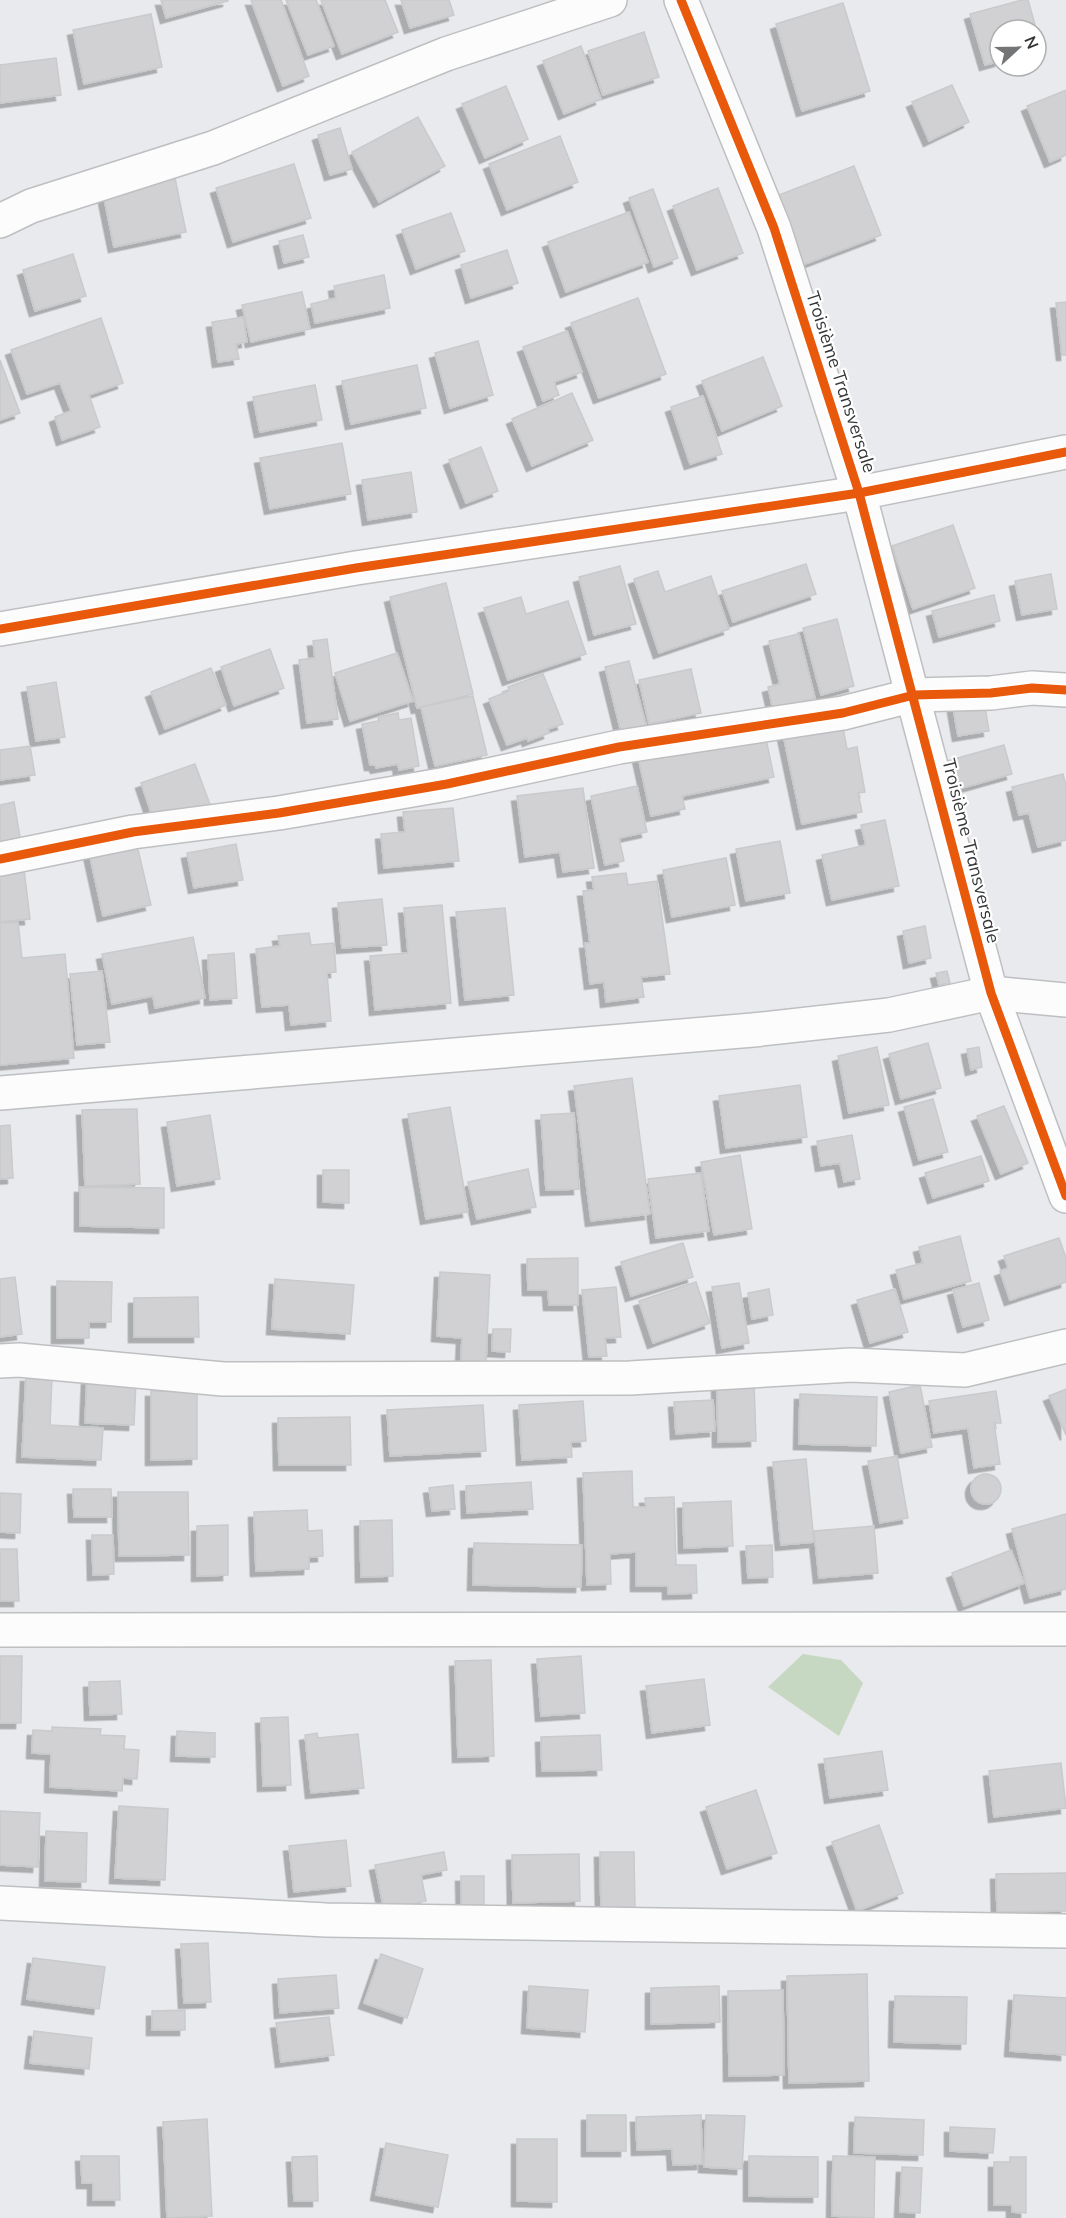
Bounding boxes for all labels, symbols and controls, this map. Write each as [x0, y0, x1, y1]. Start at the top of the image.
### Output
north arrow [988, 18, 1048, 78]
text: N [1020, 33, 1043, 52]
street label: Troisième Transversale [801, 288, 882, 475]
street label: Troisième Transversale [937, 756, 1006, 945]

